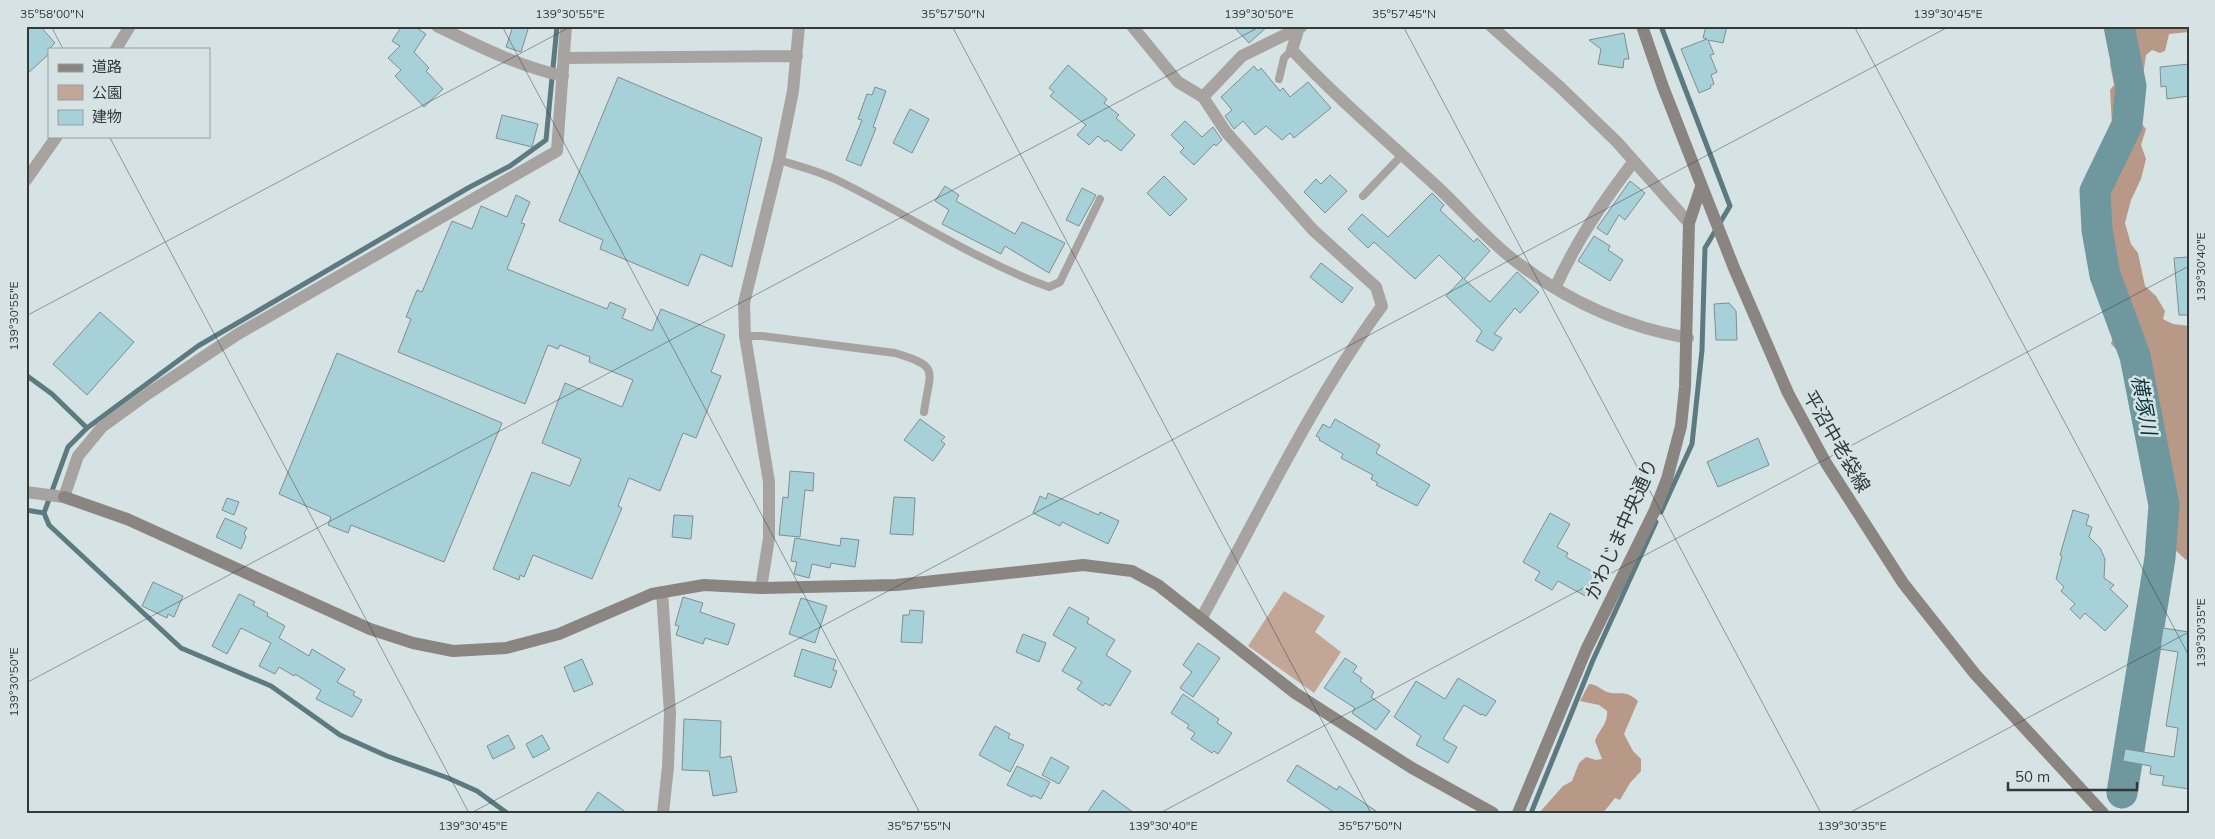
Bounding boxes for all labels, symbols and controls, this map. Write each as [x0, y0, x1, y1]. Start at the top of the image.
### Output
text: 35°58'00"N [20, 6, 84, 21]
text: 139°30'55"E [535, 6, 605, 21]
text: 35°57'50"N [921, 6, 985, 21]
text: 139°30'50"E [1224, 6, 1294, 21]
text: 35°57'45"N [1372, 6, 1436, 21]
text: 139°30'45"E [1913, 6, 1983, 21]
legend [48, 48, 210, 138]
text: 道路 [92, 57, 122, 76]
text: 公園 [92, 83, 122, 102]
text: 建物 [92, 107, 122, 126]
text: 139°30'40"E [2193, 232, 2208, 302]
text: 139°30'55"E [6, 281, 21, 351]
water label: 横塚川 [2126, 373, 2163, 439]
street label: 平沼中老袋線 [1798, 386, 1876, 496]
street label: かわじま中央通り [1579, 455, 1663, 603]
text: 139°30'35"E [2193, 598, 2208, 668]
text: 139°30'50"E [6, 647, 21, 717]
scale bar [2008, 759, 2136, 791]
text: 50 m [2015, 767, 2050, 786]
text: 139°30'45"E [438, 818, 508, 833]
text: 35°57'55"N [887, 818, 951, 833]
text: 139°30'40"E [1128, 818, 1198, 833]
text: 35°57'50"N [1338, 818, 1402, 833]
text: 139°30'35"E [1817, 818, 1887, 833]

